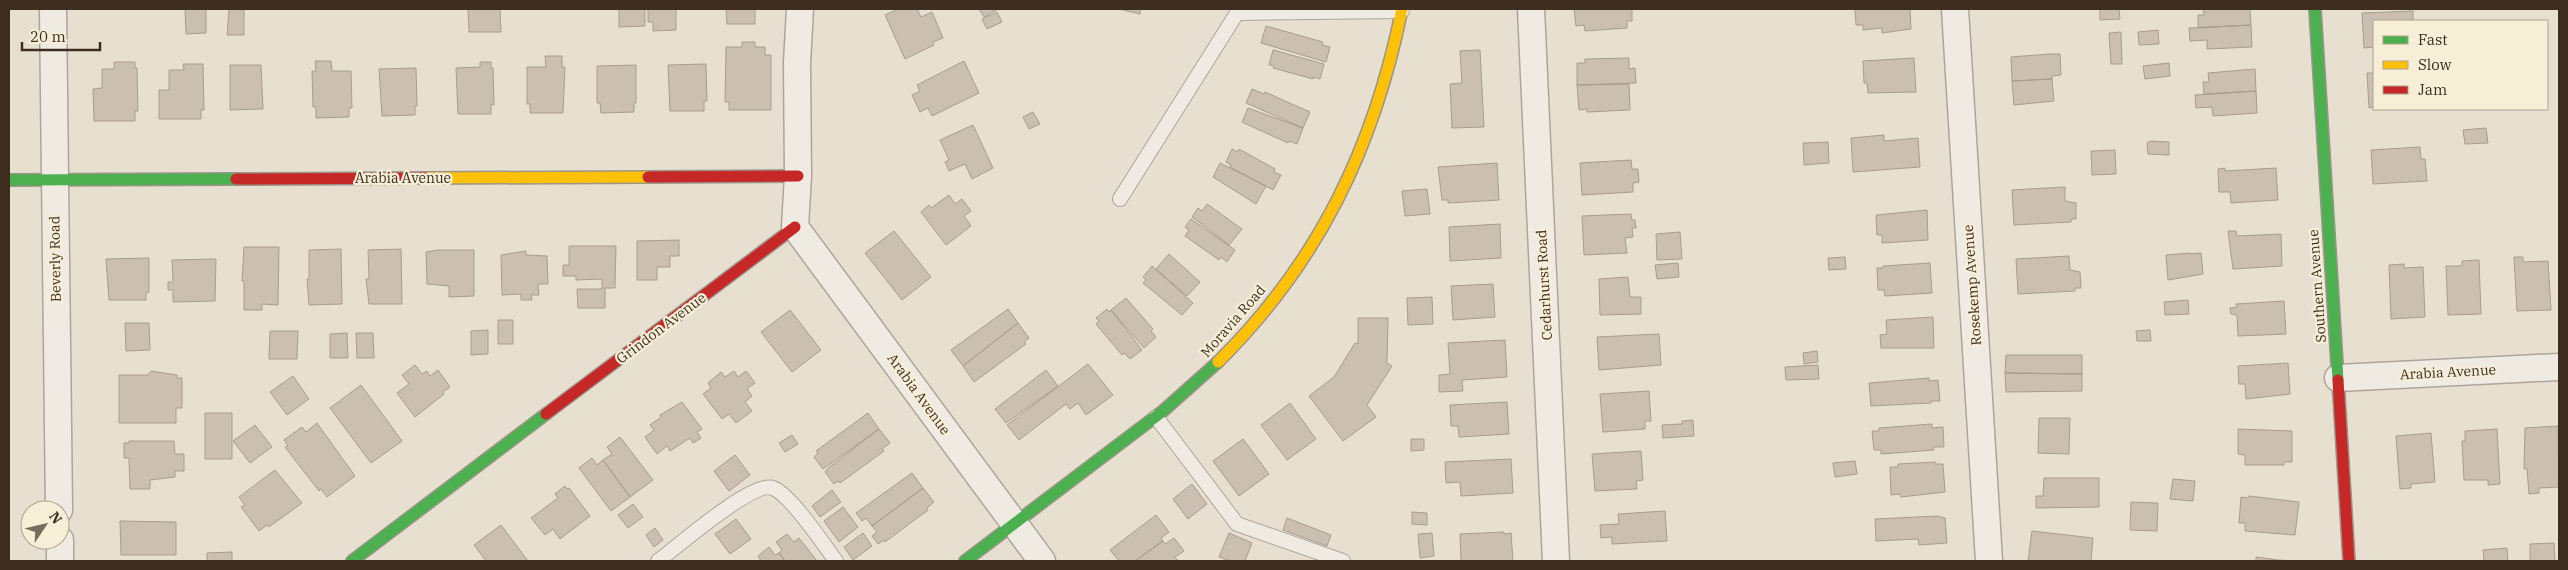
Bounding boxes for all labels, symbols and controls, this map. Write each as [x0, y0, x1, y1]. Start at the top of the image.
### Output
scale bar [22, 20, 100, 52]
legend [2373, 20, 2548, 110]
text: 20 m [30, 27, 66, 46]
text: Fast [2418, 30, 2448, 49]
text: Slow [2418, 55, 2452, 74]
text: Jam [2418, 80, 2447, 99]
street label: Arabia Avenue [355, 169, 451, 187]
street label: Beverly Road [45, 215, 65, 302]
street label: Rosekemp Avenue [1959, 224, 1985, 346]
street label: Cedarhurst Road [1532, 229, 1556, 341]
street label: Southern Avenue [2304, 229, 2330, 343]
street label: Moravia Road [1197, 281, 1270, 361]
street label: Grindon Avenue [613, 288, 709, 368]
street label: Arabia Avenue [883, 350, 955, 438]
street label: Arabia Avenue [2399, 360, 2497, 384]
north arrow [20, 500, 70, 550]
text: N [45, 508, 66, 527]

